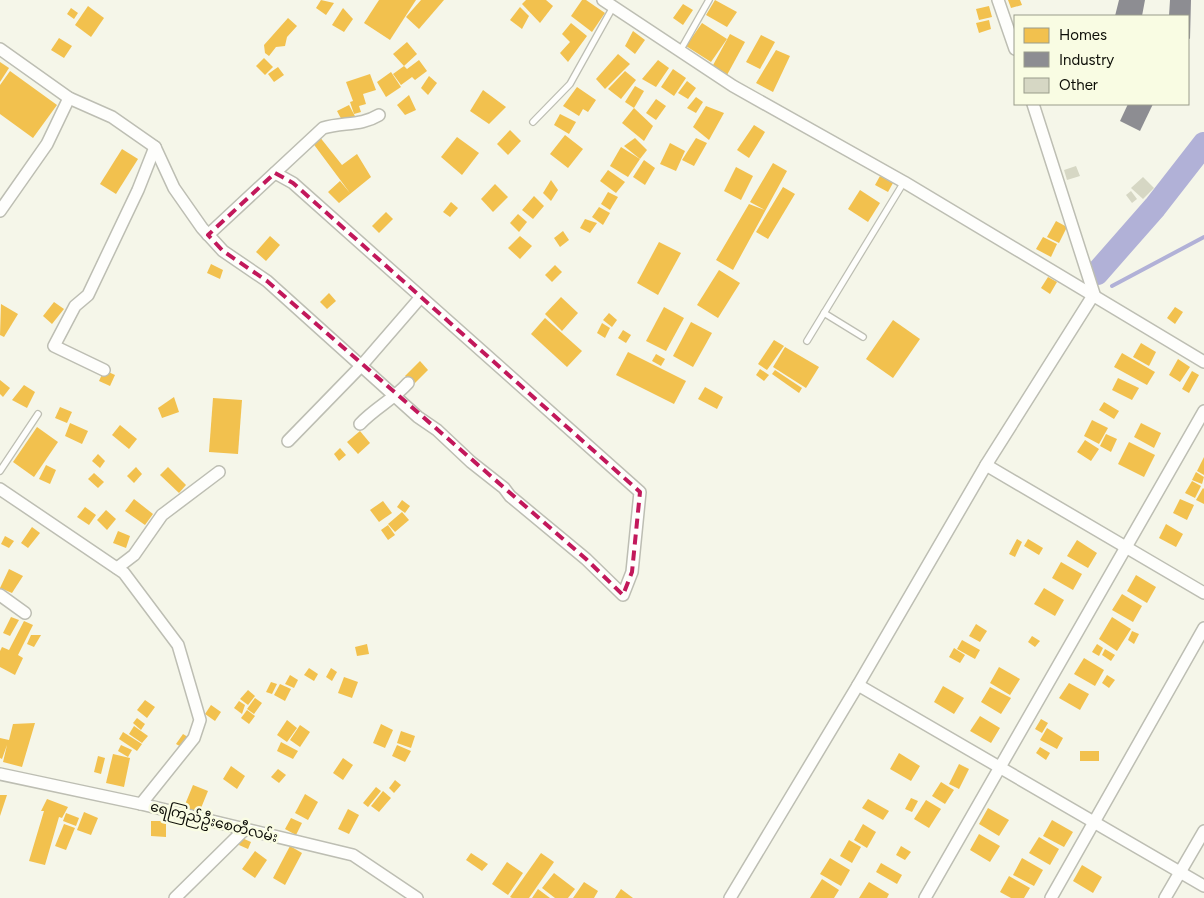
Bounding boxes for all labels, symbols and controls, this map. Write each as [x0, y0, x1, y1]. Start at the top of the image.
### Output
legend [1014, 15, 1189, 105]
text: Homes [1059, 26, 1107, 44]
text: Industry [1059, 51, 1114, 69]
text: Other [1059, 76, 1098, 94]
street label: ရေကြည်ဦးစေတီလမ်း [148, 796, 280, 849]

